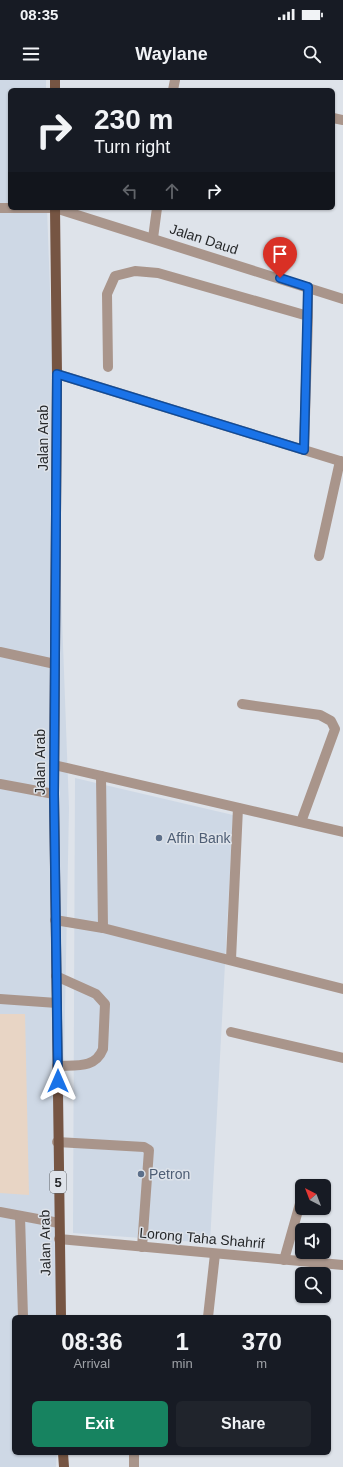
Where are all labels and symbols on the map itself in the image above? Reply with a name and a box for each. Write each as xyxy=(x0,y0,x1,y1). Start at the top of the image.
street label: Jalan Daud xyxy=(168,220,240,258)
pin xyxy=(263,237,297,278)
street label: Jalan Arab xyxy=(35,405,51,471)
street label: Jalan Arab xyxy=(32,729,48,795)
place label: Affin Bank xyxy=(167,830,232,846)
marker: Affin Bank xyxy=(154,833,164,843)
position arrow xyxy=(37,1060,79,1102)
place label: Petron xyxy=(149,1166,190,1182)
marker: Petron xyxy=(136,1169,146,1179)
road number: 5 xyxy=(50,1171,66,1193)
north arrow xyxy=(295,1179,331,1215)
street label: Jalan Arab xyxy=(36,1210,54,1276)
street label: Lorong Taha Shahrif xyxy=(139,1225,265,1251)

